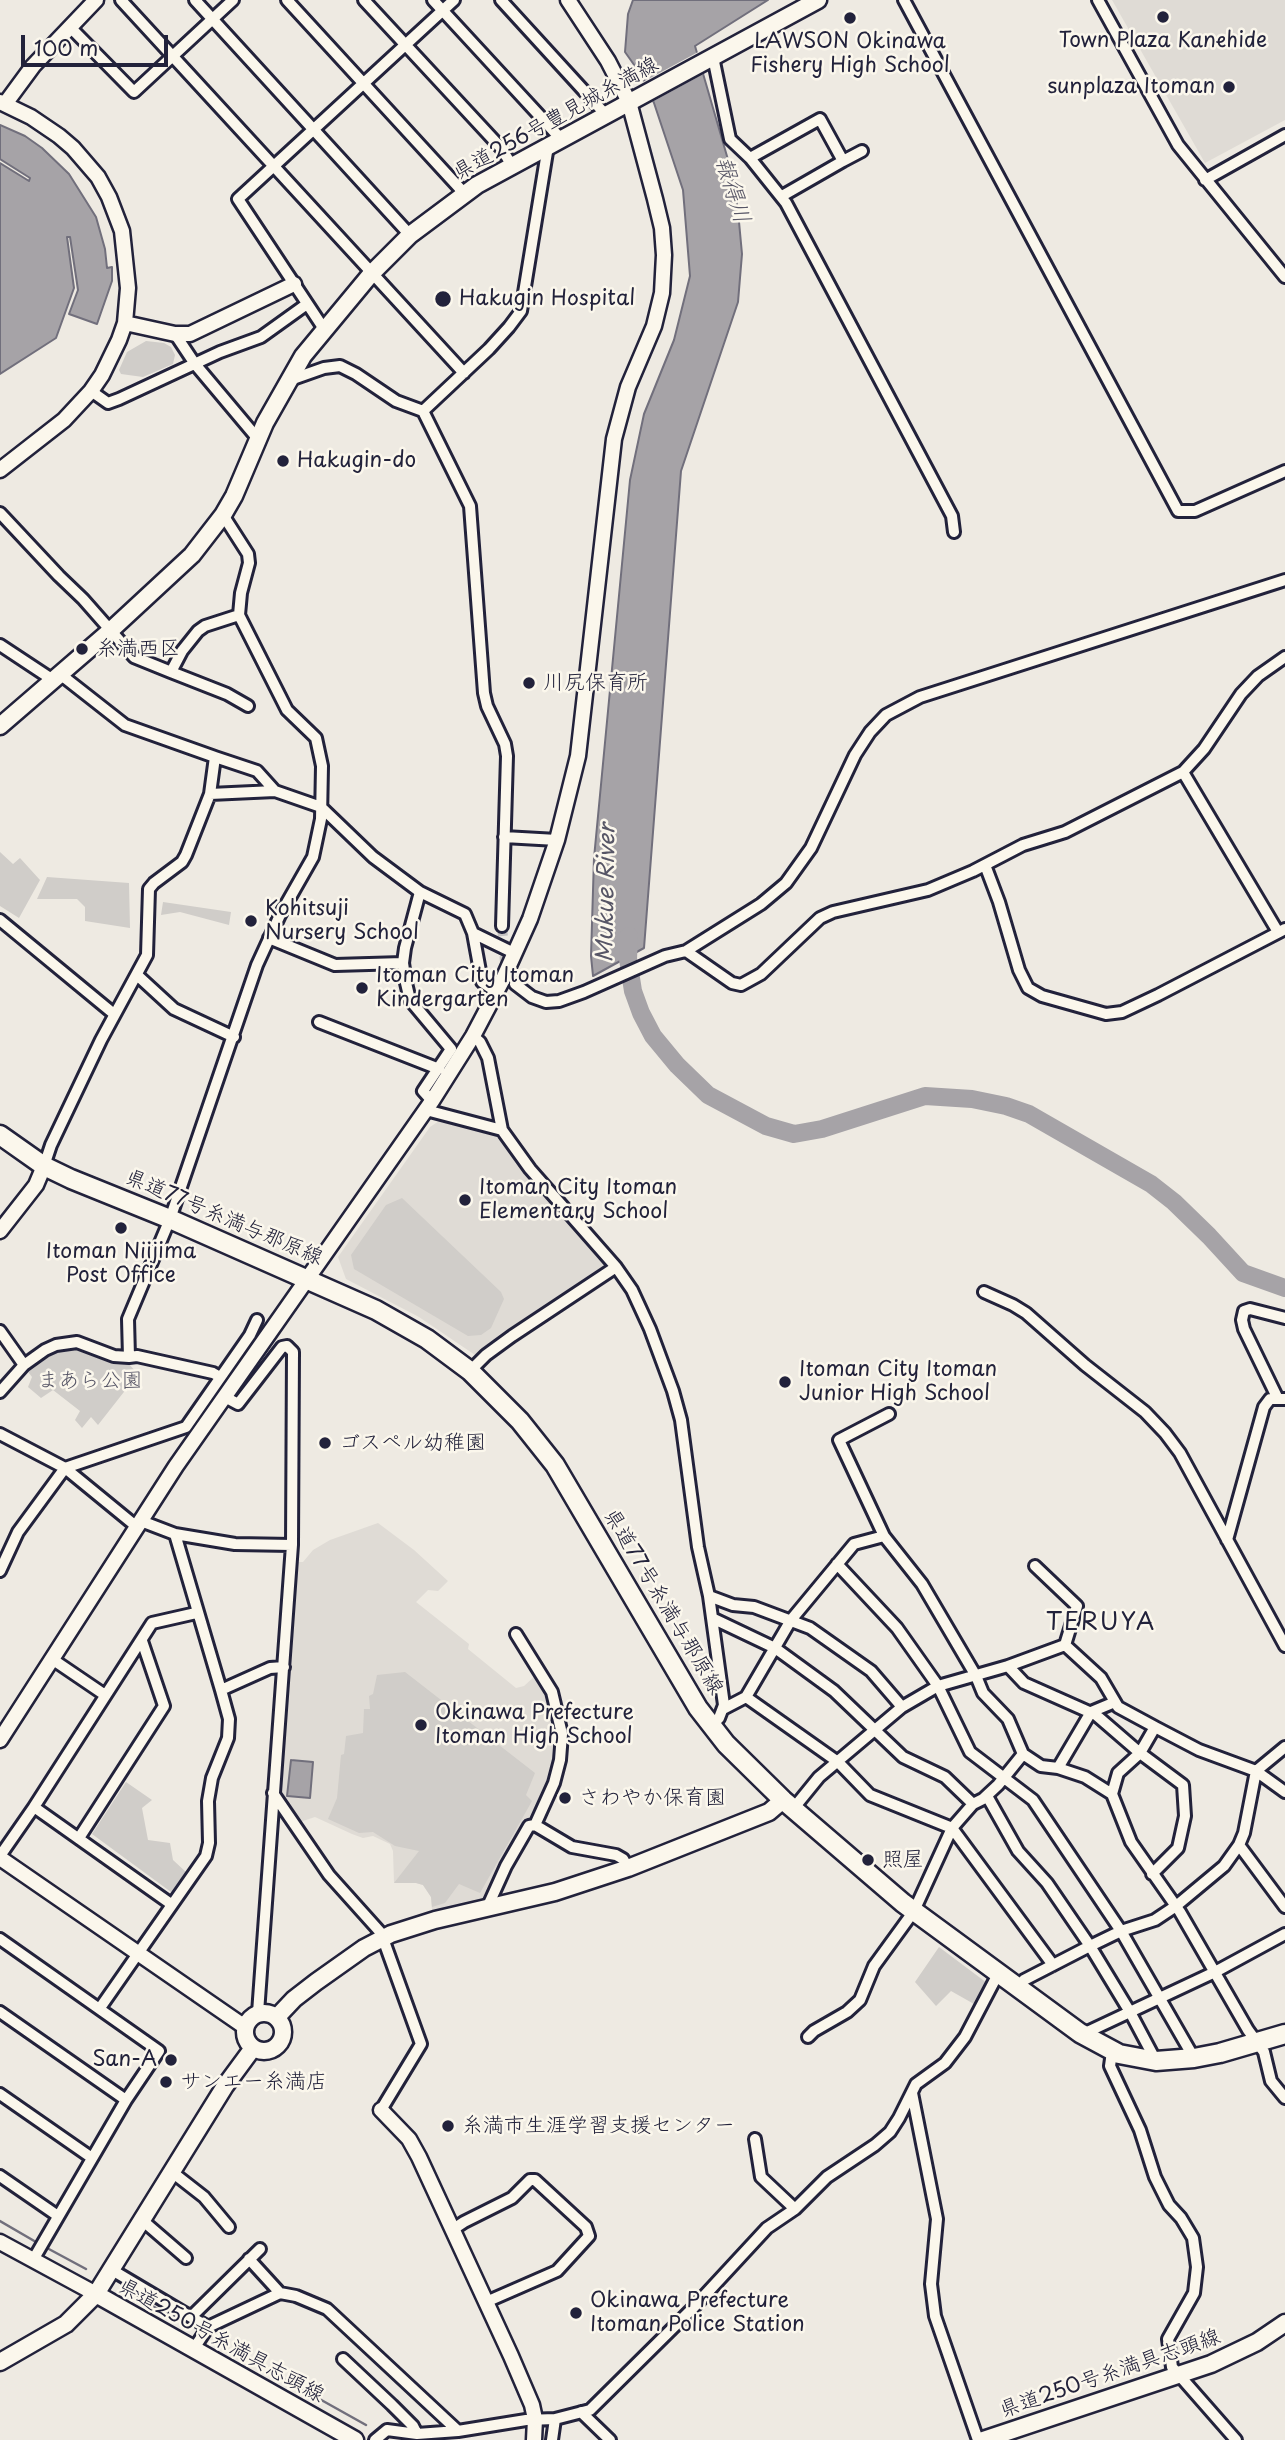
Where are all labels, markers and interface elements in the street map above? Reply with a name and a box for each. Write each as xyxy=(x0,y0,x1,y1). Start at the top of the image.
marker: Town Plaza Kanehide xyxy=(1155,9,1171,25)
marker: LAWSON Okinawa Fishery High School xyxy=(842,10,858,26)
scale bar xyxy=(24,21,172,65)
place label: Town Plaza Kanehide xyxy=(1059,28,1267,54)
place label: LAWSON Okinawa Fishery High School xyxy=(750,29,950,79)
text: 100 m xyxy=(34,31,98,63)
street label: 県道256号豊見城糸満線 xyxy=(449,52,663,186)
place label: sunplaza Itoman xyxy=(1047,74,1215,100)
marker: sunplaza Itoman xyxy=(1221,79,1237,95)
water label: 報得川 xyxy=(709,153,755,227)
place label: Hakugin Hospital xyxy=(459,286,635,312)
marker: Hakugin Hospital xyxy=(433,289,453,309)
place label: Hakugin-do xyxy=(297,448,416,474)
marker: Hakugin-do xyxy=(275,453,291,469)
place label: 糸満西区 xyxy=(96,636,180,662)
marker: 糸満西区 xyxy=(74,641,90,657)
place label: 川尻保育所 xyxy=(543,670,648,696)
marker: 川尻保育所 xyxy=(521,675,537,691)
water label: Mukue River xyxy=(592,823,622,963)
place label: Kohitsuji Nursery School xyxy=(265,896,419,946)
marker: Kohitsuji Nursery School xyxy=(243,913,259,929)
place label: Itoman City Itoman Kindergarten xyxy=(376,963,574,1013)
marker: Itoman City Itoman Kindergarten xyxy=(354,980,370,996)
street label: 県道77号糸満与那原線 xyxy=(121,1165,327,1271)
place label: Itoman City Itoman Elementary School xyxy=(479,1175,677,1225)
marker: Itoman City Itoman Elementary School xyxy=(457,1192,473,1208)
marker: Itoman Niijima Post Office xyxy=(113,1220,129,1236)
place label: Itoman Niijima Post Office xyxy=(46,1239,196,1289)
place label: Itoman City Itoman Junior High School xyxy=(799,1357,997,1407)
park label: まあら公園 xyxy=(38,1368,142,1394)
marker: Itoman City Itoman Junior High School xyxy=(777,1374,793,1390)
place label: ゴスペル幼稚園 xyxy=(339,1430,486,1456)
marker: ゴスペル幼稚園 xyxy=(317,1435,333,1451)
street label: 県道77号糸満与那原線 xyxy=(598,1505,728,1699)
district label: TERUYA xyxy=(1048,1609,1154,1637)
place label: Okinawa Prefecture Itoman High School xyxy=(435,1700,634,1750)
marker: Okinawa Prefecture Itoman High School xyxy=(413,1717,429,1733)
place label: さわやか保育園 xyxy=(579,1785,726,1811)
marker: さわやか保育園 xyxy=(557,1790,573,1806)
place label: 照屋 xyxy=(882,1847,924,1873)
marker: 照屋 xyxy=(860,1852,876,1868)
place label: San-A xyxy=(93,2047,157,2073)
marker: San-A xyxy=(163,2052,179,2068)
place label: サンエー糸満店 xyxy=(180,2069,327,2095)
marker: サンエー糸満店 xyxy=(158,2074,174,2090)
place label: 糸満市生涯学習支援センター xyxy=(462,2113,735,2139)
marker: 糸満市生涯学習支援センター xyxy=(440,2118,456,2134)
street label: 県道250号糸満具志頭線 xyxy=(113,2274,329,2408)
place label: Okinawa Prefecture Itoman Police Station xyxy=(590,2288,805,2338)
marker: Okinawa Prefecture Itoman Police Station xyxy=(568,2305,584,2321)
street label: 県道250号糸満具志頭線 xyxy=(996,2324,1224,2424)

